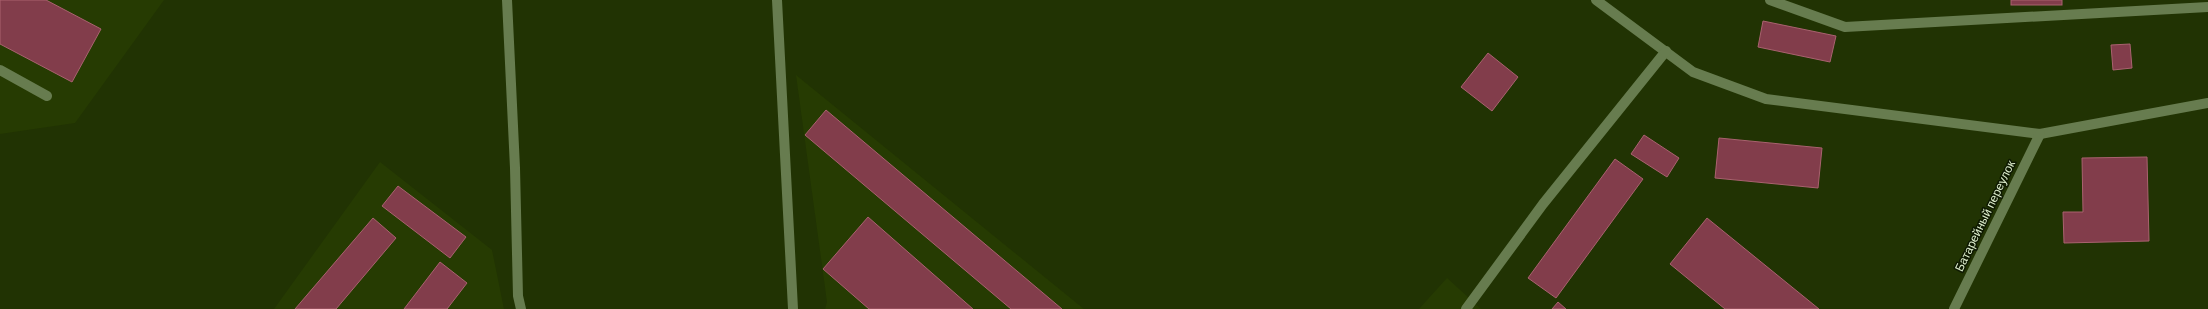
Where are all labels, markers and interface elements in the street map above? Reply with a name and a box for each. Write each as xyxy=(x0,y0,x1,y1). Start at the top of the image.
street label: Батарейный переулок xyxy=(1951,157,2018,274)

